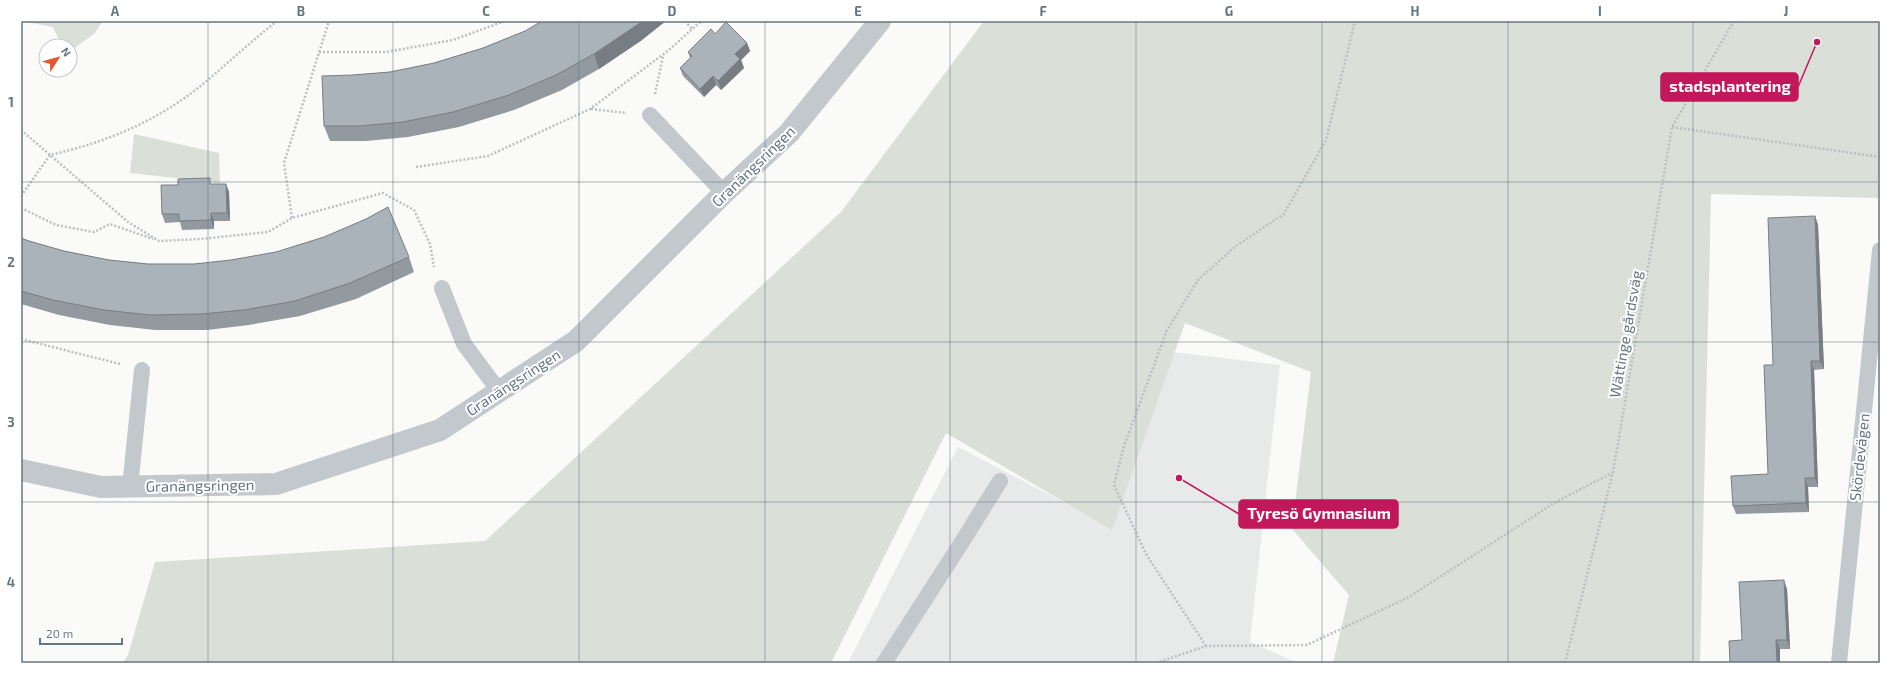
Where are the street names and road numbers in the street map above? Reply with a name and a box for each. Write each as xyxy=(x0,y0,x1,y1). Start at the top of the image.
street label: Granängsringen xyxy=(708,122,798,210)
street label: Wättinge gårdsväg xyxy=(1605,268,1645,399)
street label: Granängsringen xyxy=(462,345,564,419)
street label: Skördevägen xyxy=(1845,412,1873,502)
street label: Granängsringen xyxy=(145,475,255,495)

